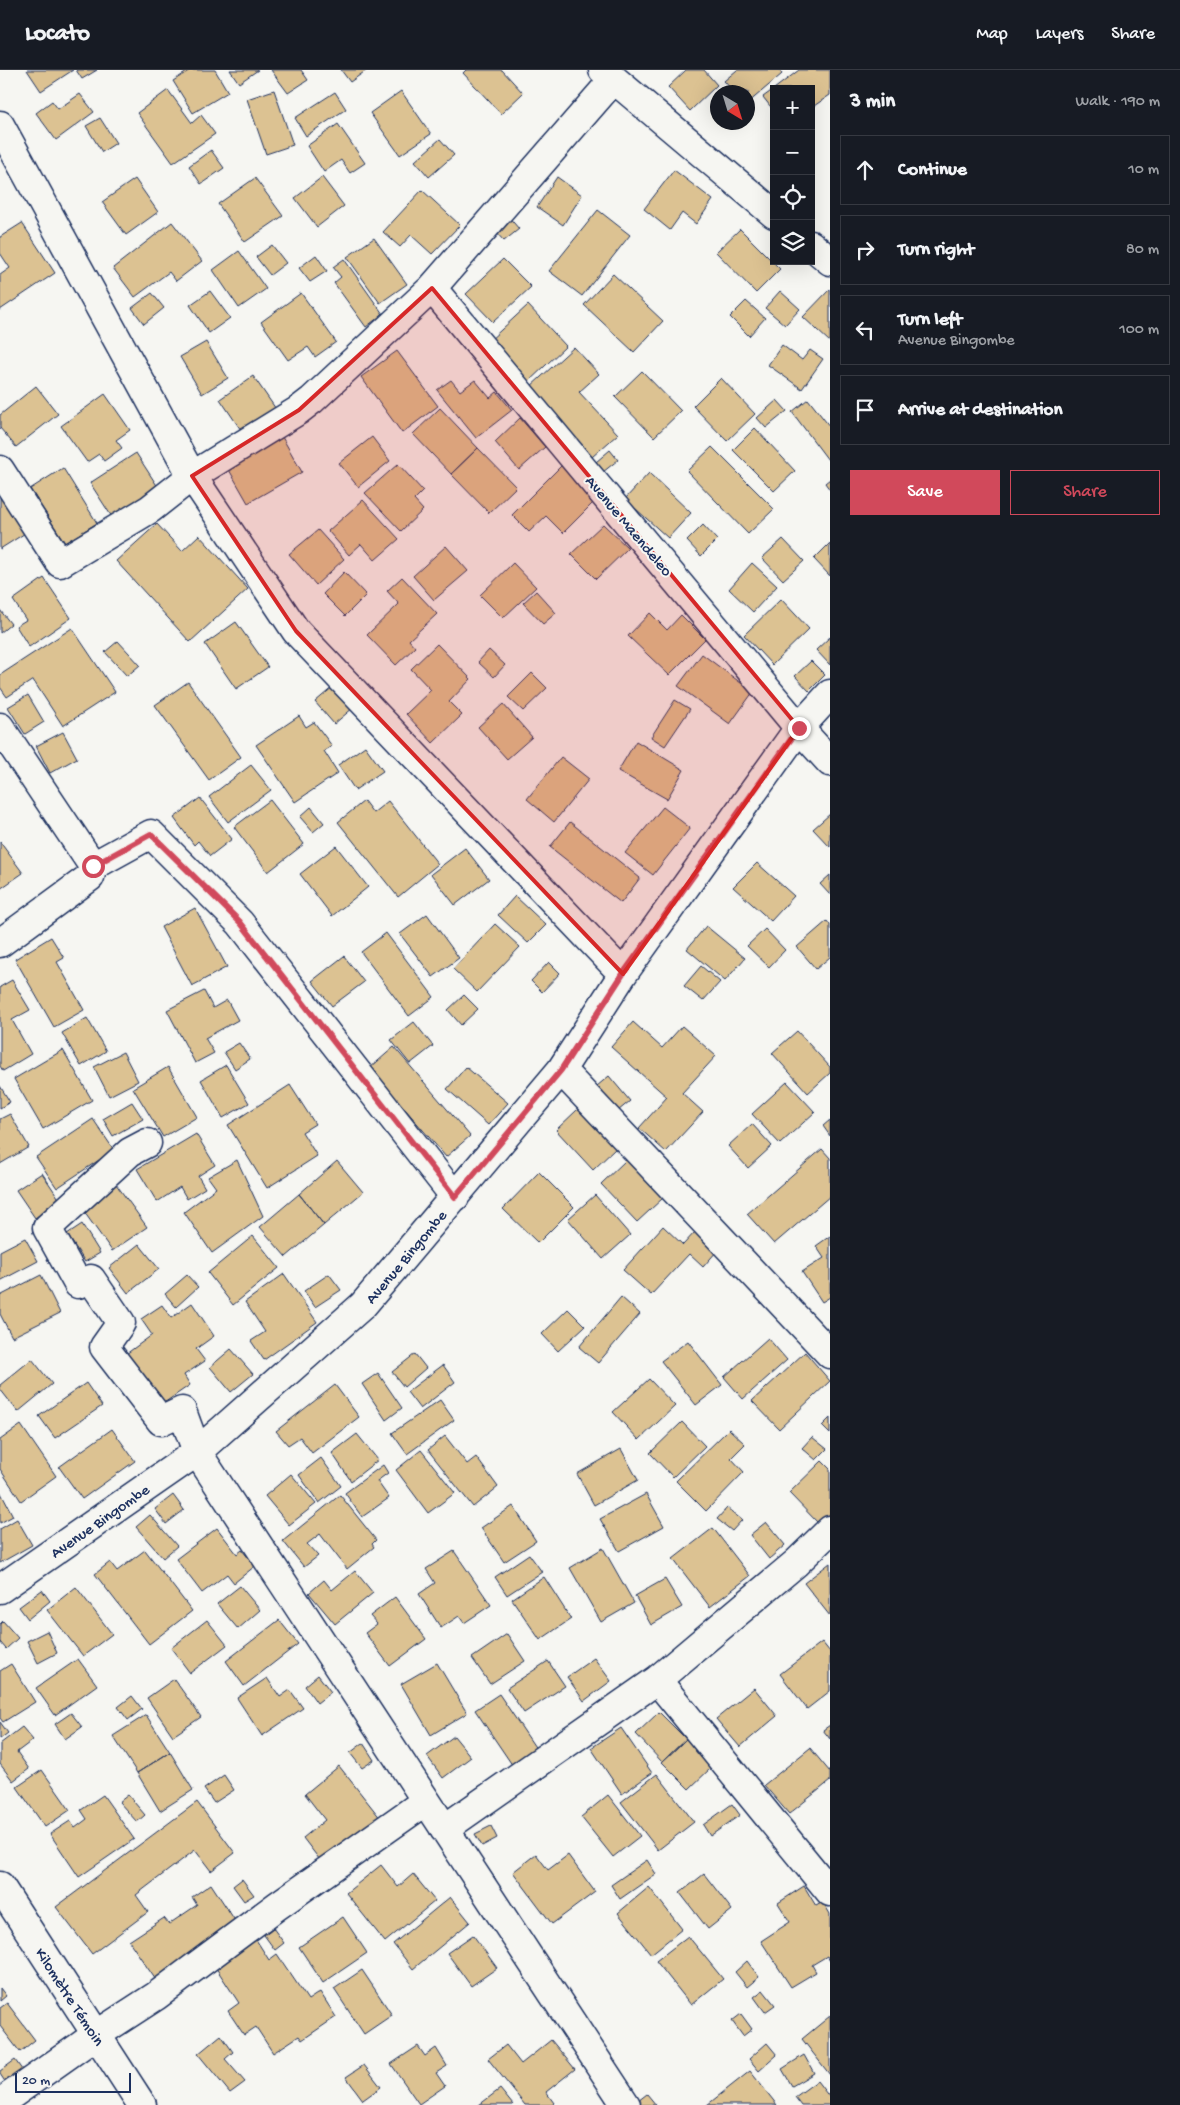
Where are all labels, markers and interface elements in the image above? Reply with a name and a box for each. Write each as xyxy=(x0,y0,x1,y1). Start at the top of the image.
text: Locato xyxy=(25,20,90,49)
text: Map xyxy=(976,24,1008,45)
text: Layers xyxy=(1036,24,1083,45)
text: Share xyxy=(1111,24,1155,45)
north arrow xyxy=(710,85,755,130)
map controls xyxy=(770,85,815,265)
button: + xyxy=(770,85,815,130)
text: 3 min xyxy=(850,90,895,115)
text: Walk · 190 m xyxy=(1076,93,1160,112)
button: − xyxy=(770,130,815,175)
icon: ahead xyxy=(851,156,879,184)
text: Continue xyxy=(898,159,967,182)
text: 10 m xyxy=(1128,161,1159,180)
button: locate xyxy=(770,175,815,220)
button: layers xyxy=(770,220,815,265)
icon: right xyxy=(851,236,879,264)
text: Turn right xyxy=(898,239,974,262)
text: 80 m xyxy=(1126,241,1159,260)
text: Turn left xyxy=(898,309,962,332)
icon: left xyxy=(851,316,879,344)
text: 100 m xyxy=(1119,321,1159,340)
text: Avenue Bingombe xyxy=(898,332,1015,351)
icon: arrive xyxy=(851,396,879,424)
text: Arrive at destination xyxy=(898,399,1062,422)
button: Save xyxy=(850,470,1000,515)
button: Share xyxy=(1010,470,1160,515)
street label: Avenue Maendeleo xyxy=(580,473,675,581)
route end xyxy=(788,717,811,740)
route start xyxy=(82,855,105,878)
street label: Avenue Bingombe xyxy=(363,1207,453,1309)
street label: Avenue Bingombe xyxy=(48,1481,155,1564)
street label: Kilomètre Témoin xyxy=(29,1945,107,2051)
scale bar xyxy=(15,2070,131,2093)
text: 20 m xyxy=(22,2073,50,2090)

